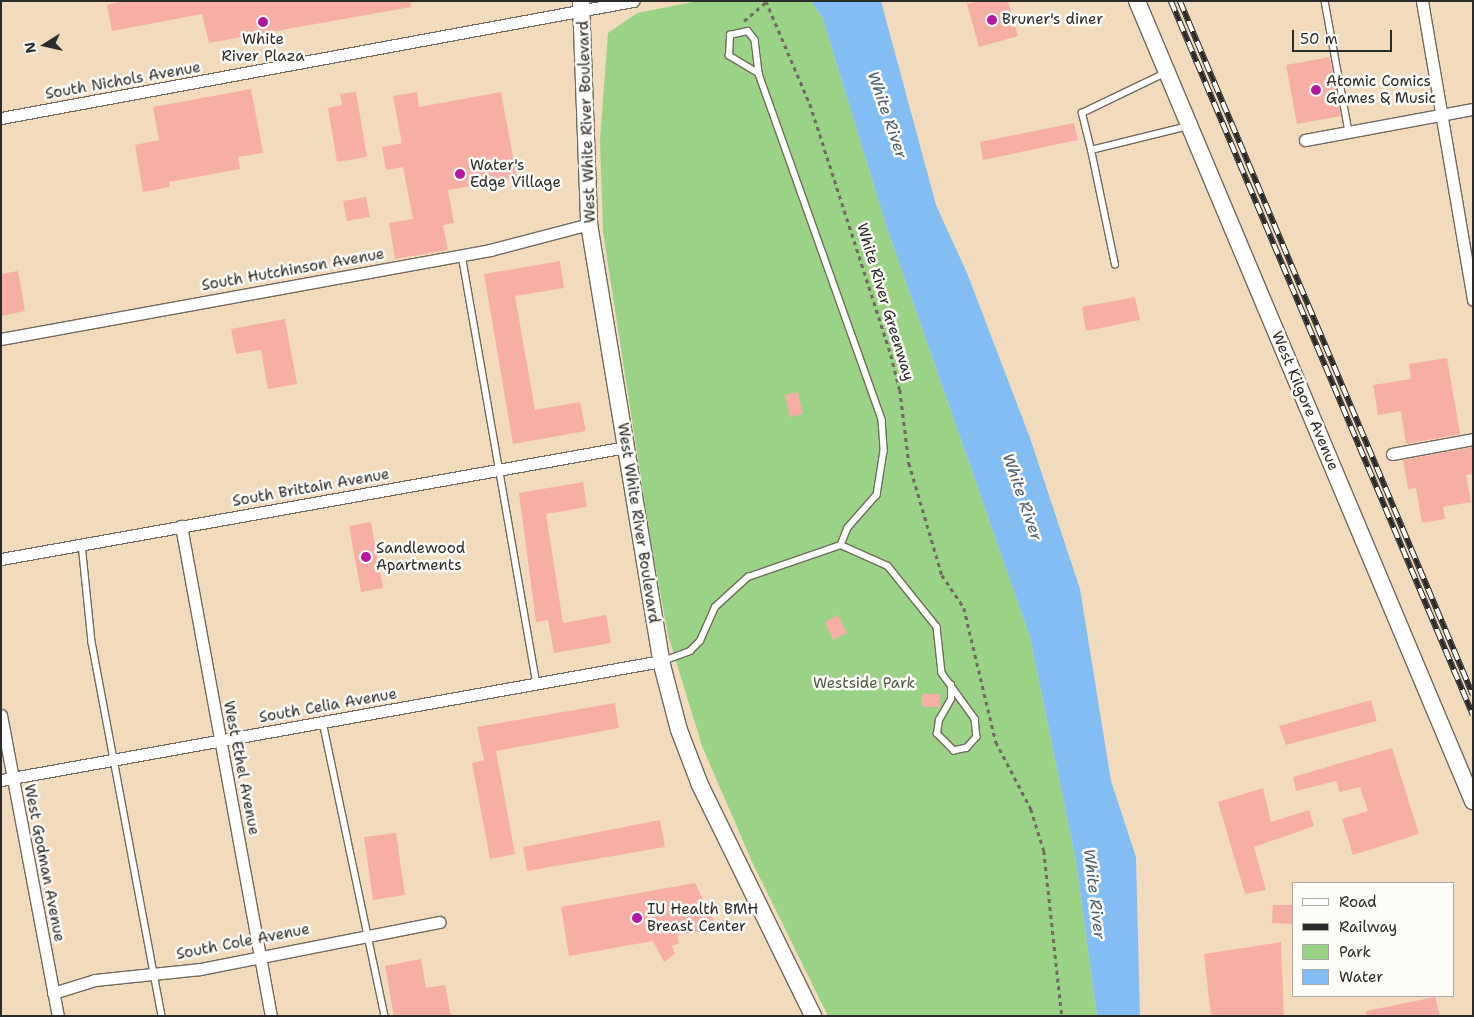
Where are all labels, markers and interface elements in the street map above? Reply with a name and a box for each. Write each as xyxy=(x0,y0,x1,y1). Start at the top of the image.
place label: Bruner's diner xyxy=(1002,11,1103,29)
marker: Bruner's diner xyxy=(986,14,998,26)
marker: White River Plaza xyxy=(257,16,269,28)
north arrow xyxy=(20,20,70,70)
street label: West White River Boulevard xyxy=(574,20,600,224)
scale bar xyxy=(1294,20,1394,52)
text: 50 m xyxy=(1300,29,1338,49)
place label: White River Plaza xyxy=(221,30,305,65)
text: N xyxy=(20,41,40,55)
street label: South Nichols Avenue xyxy=(44,58,202,104)
water label: White River xyxy=(863,69,911,161)
place label: Atomic Comics Games & Music xyxy=(1326,72,1436,107)
marker: Atomic Comics Games & Music xyxy=(1310,84,1322,96)
place label: Water's Edge Village xyxy=(470,156,561,191)
marker: Water's Edge Village xyxy=(454,168,466,180)
street label: White River Greenway xyxy=(852,221,918,383)
street label: South Hutchinson Avenue xyxy=(200,245,386,295)
street label: West Kilgore Avenue xyxy=(1267,329,1343,473)
street label: West White River Boulevard xyxy=(613,421,663,625)
water label: White River xyxy=(998,451,1046,543)
street label: South Brittain Avenue xyxy=(231,465,391,511)
place label: Sandlewood Apartments xyxy=(376,539,465,574)
marker: Sandlewood Apartments xyxy=(360,551,372,563)
park label: Westside Park xyxy=(813,675,915,693)
street label: South Celia Avenue xyxy=(258,685,398,727)
street label: West Ethel Avenue xyxy=(219,699,263,837)
street label: West Godman Avenue xyxy=(20,783,68,943)
water label: White River xyxy=(1079,848,1109,940)
legend xyxy=(1292,882,1454,997)
text: Road xyxy=(1339,892,1377,912)
place label: IU Health BMH Breast Center xyxy=(647,900,758,935)
marker: IU Health BMH Breast Center xyxy=(631,912,643,924)
text: Railway xyxy=(1339,917,1397,937)
street label: South Cole Avenue xyxy=(175,920,311,964)
text: Park xyxy=(1339,942,1371,962)
text: Water xyxy=(1339,967,1383,987)

